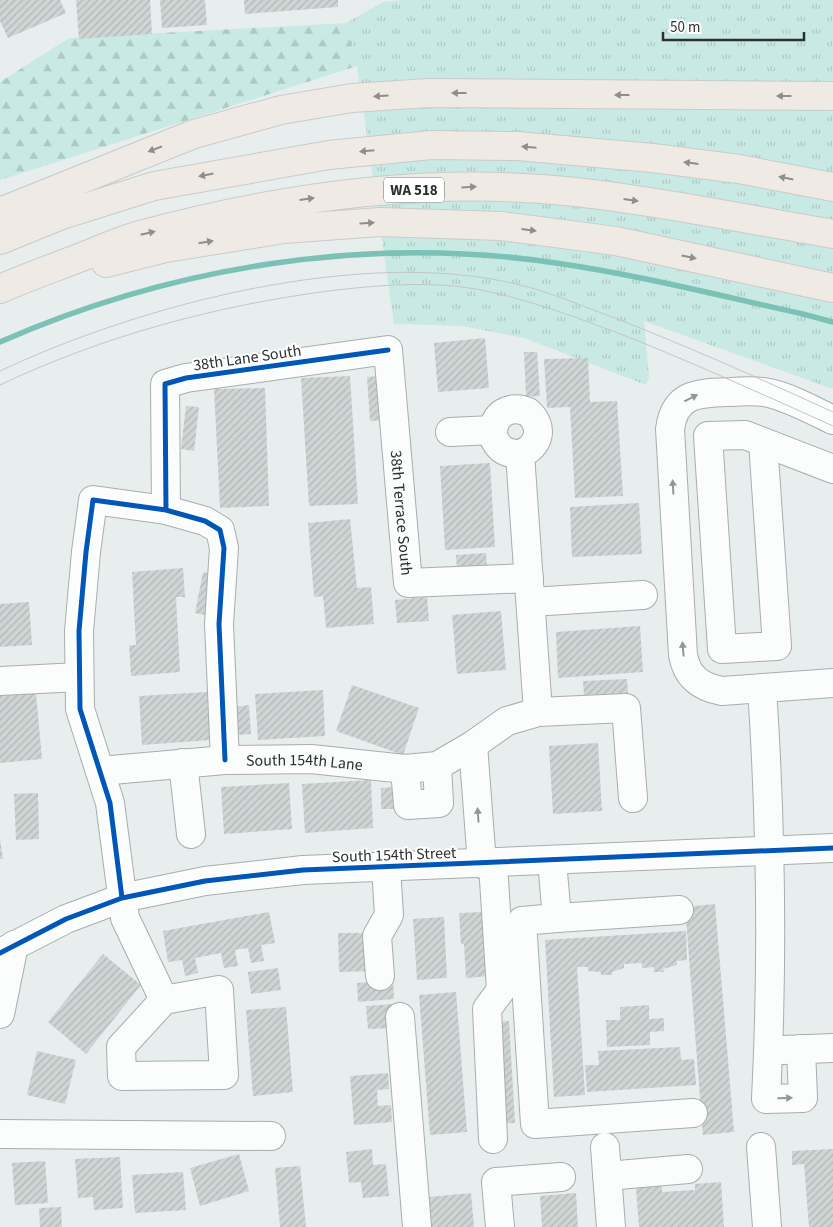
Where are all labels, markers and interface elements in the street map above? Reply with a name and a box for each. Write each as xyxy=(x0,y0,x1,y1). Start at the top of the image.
scale bar xyxy=(663,10,804,42)
text: 50 m xyxy=(670,17,700,38)
one-way arrow xyxy=(451,89,467,97)
one-way arrow xyxy=(614,91,630,99)
one-way arrow xyxy=(372,92,388,100)
one-way arrow xyxy=(776,92,792,100)
one-way arrow xyxy=(521,143,537,151)
one-way arrow xyxy=(148,146,163,153)
one-way arrow xyxy=(359,147,375,155)
one-way arrow xyxy=(683,158,699,166)
one-way arrow xyxy=(198,172,214,180)
one-way arrow xyxy=(778,174,794,182)
road number: WA 518 xyxy=(384,178,444,202)
one-way arrow xyxy=(462,183,478,191)
one-way arrow xyxy=(300,195,316,203)
one-way arrow xyxy=(624,196,640,204)
one-way arrow xyxy=(359,219,375,227)
one-way arrow xyxy=(522,226,538,234)
one-way arrow xyxy=(141,229,156,237)
one-way arrow xyxy=(198,237,214,245)
one-way arrow xyxy=(682,254,698,262)
street label: 38th Lane South xyxy=(192,340,303,376)
one-way arrow xyxy=(683,394,698,402)
street label: 38th Terrace South xyxy=(385,449,417,577)
one-way arrow xyxy=(669,479,677,495)
one-way arrow xyxy=(679,641,687,657)
street label: South 154th Lane xyxy=(246,749,364,776)
one-way arrow xyxy=(474,807,482,823)
street label: South 154th Street xyxy=(331,842,457,868)
one-way arrow xyxy=(777,1094,793,1102)

